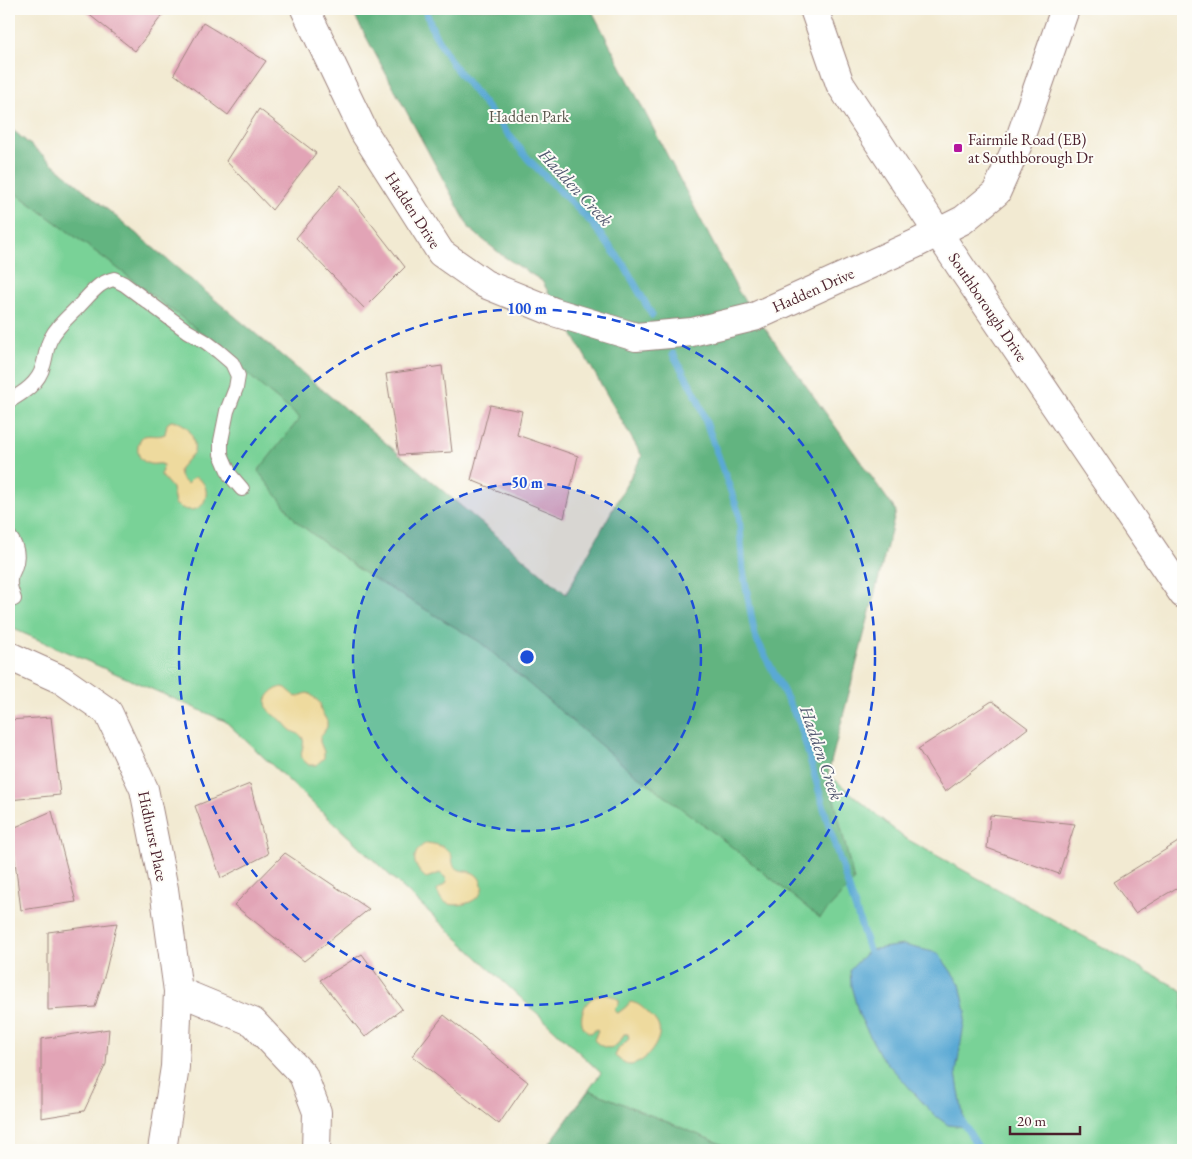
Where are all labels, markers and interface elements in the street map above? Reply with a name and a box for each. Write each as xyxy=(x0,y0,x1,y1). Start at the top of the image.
park label: Hadden Park xyxy=(489,106,570,127)
place label: Fairmile Road (EB) at Southborough Dr xyxy=(968,129,1094,168)
water label: Hadden Creek xyxy=(533,142,618,231)
marker: Fairmile Road (EB) at Southborough Dr xyxy=(952,142,964,154)
street label: Hadden Drive xyxy=(380,168,446,252)
street label: Southborough Drive xyxy=(944,248,1032,366)
street label: Hadden Drive xyxy=(769,263,857,317)
text: 100 m xyxy=(507,299,547,318)
text: 50 m xyxy=(511,473,543,492)
centre of rings xyxy=(518,648,536,666)
water label: Hadden Creek xyxy=(795,702,849,803)
street label: Hidhurst Place xyxy=(133,789,173,883)
scale bar xyxy=(1010,1104,1080,1136)
text: 20 m xyxy=(1017,1111,1046,1130)

